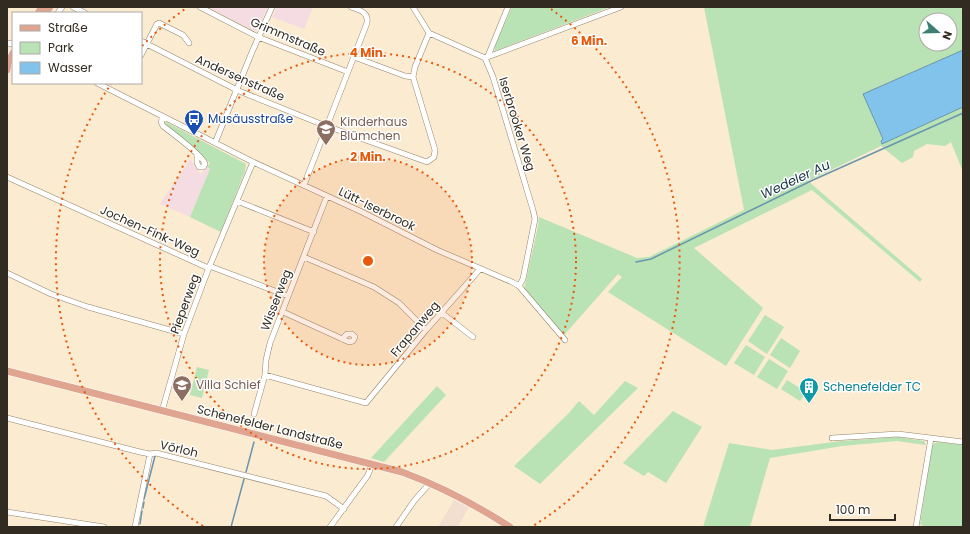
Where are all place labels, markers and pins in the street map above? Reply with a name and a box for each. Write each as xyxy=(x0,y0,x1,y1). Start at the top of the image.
bus stop icon: Musäusstraße xyxy=(183,108,205,136)
place label: Musäusstraße xyxy=(208,110,293,127)
place label: Kinderhaus Blümchen xyxy=(340,113,408,144)
school or university icon: Kinderhaus Blümchen xyxy=(315,118,337,146)
centre of rings xyxy=(361,254,375,268)
school or university icon: Villa Schief xyxy=(171,374,193,402)
place label: Villa Schief xyxy=(196,376,261,393)
building icon: Schenefelder TC xyxy=(798,376,820,404)
place label: Schenefelder TC xyxy=(823,378,921,395)

